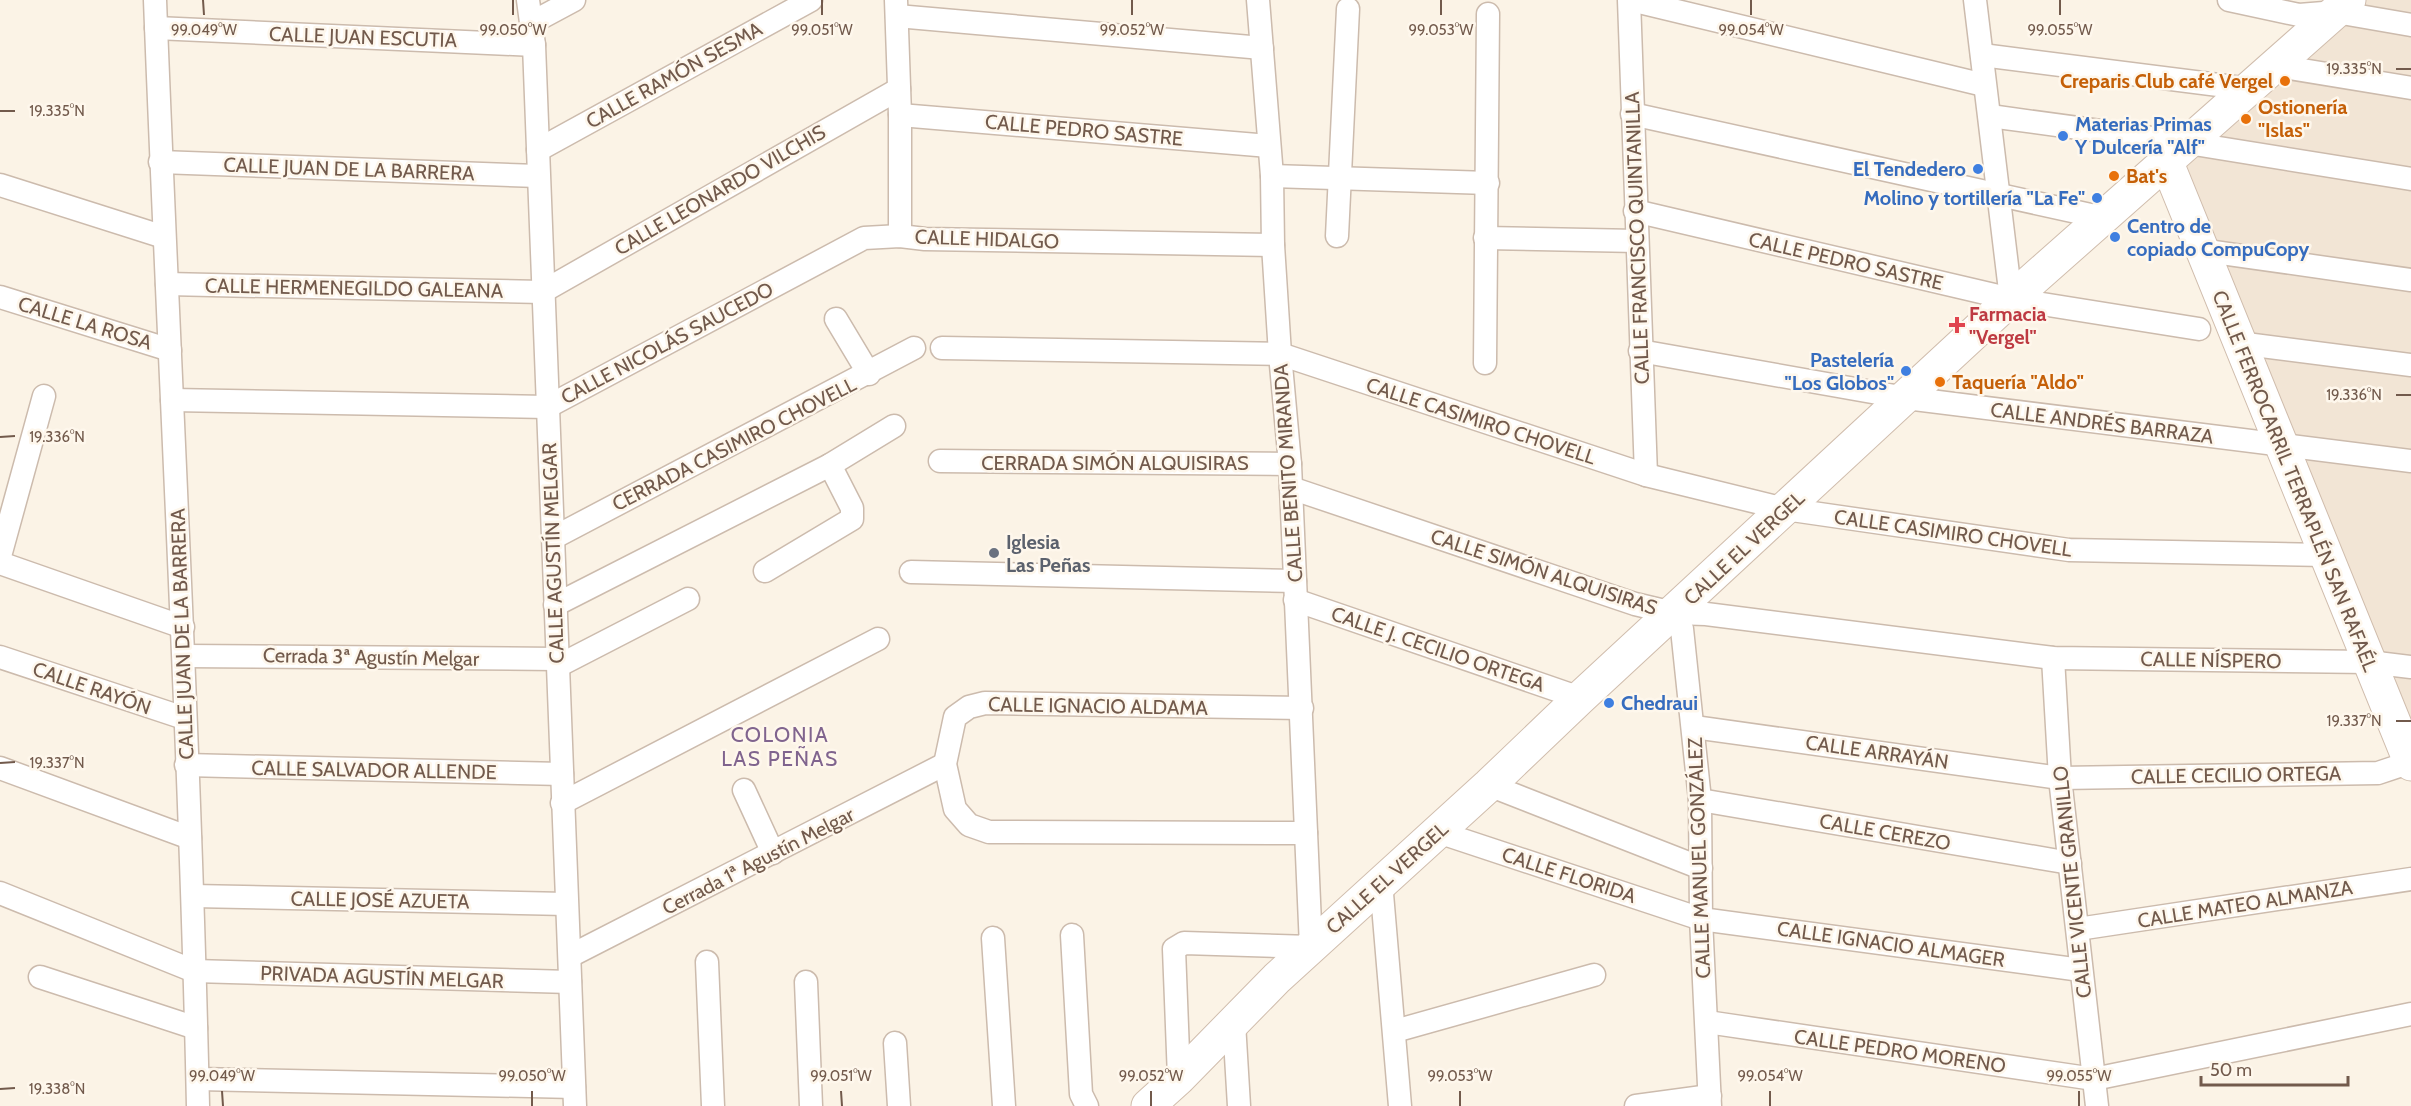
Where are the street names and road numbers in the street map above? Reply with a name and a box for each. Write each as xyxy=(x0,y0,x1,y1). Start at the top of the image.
street label: CALLE RAMÓN SESMA xyxy=(582,16,767,133)
street label: CALLE JUAN ESCUTIA xyxy=(269,22,458,52)
street label: CALLE FRANCISCO QUINTANILLA xyxy=(1620,91,1654,385)
street label: CALLE PEDRO SASTRE xyxy=(984,109,1184,151)
street label: CALLE LEONARDO VILCHIS xyxy=(610,120,830,260)
street label: CALLE JUAN DE LA BARRERA xyxy=(223,153,476,185)
street label: CALLE HIDALGO xyxy=(914,224,1060,254)
street label: CALLE PEDRO SASTRE xyxy=(1746,227,1946,295)
street label: CALLE HERMENEGILDO GALEANA xyxy=(205,273,504,303)
street label: CALLE NICOLÁS SAUCEDO xyxy=(557,277,777,409)
street label: CALLE FERROCARRIL TERRAPLÉN SAN RAFAÉL xyxy=(2207,287,2383,675)
street label: CALLE LA ROSA xyxy=(15,291,155,355)
street label: CALLE BENITO MIRANDA xyxy=(1268,362,1308,583)
street label: CERRADA CASIMIRO CHOVELL xyxy=(608,372,860,516)
street label: CALLE CASIMIRO CHOVELL xyxy=(1363,373,1599,469)
street label: CALLE ANDRÉS BARRAZA xyxy=(1989,397,2216,449)
street label: CALLE AGUSTÍN MELGAR xyxy=(537,442,569,664)
street label: CERRADA SIMÓN ALQUISIRAS xyxy=(981,451,1249,475)
street label: CALLE EL VERGEL xyxy=(1679,486,1809,610)
street label: CALLE CASIMIRO CHOVELL xyxy=(1833,504,2073,562)
street label: CALLE JUAN DE LA BARRERA xyxy=(166,507,198,760)
street label: CALLE SIMÓN ALQUISIRAS xyxy=(1428,524,1661,620)
street label: CALLE J. CECILIO ORTEGA xyxy=(1328,601,1549,697)
street label: Cerrada 3ª Agustín Melgar xyxy=(263,643,480,671)
street label: CALLE NÍSPERO xyxy=(2140,647,2282,673)
street label: CALLE RAYÓN xyxy=(30,657,154,719)
street label: CALLE IGNACIO ALDAMA xyxy=(988,692,1209,720)
street label: CALLE ARRAYÁN xyxy=(1804,730,1950,774)
street label: CALLE MANUEL GONZÁLEZ xyxy=(1683,737,1715,979)
street label: CALLE SALVADOR ALLENDE xyxy=(251,756,497,784)
street label: CALLE CECILIO ORTEGA xyxy=(2131,761,2342,789)
street label: CALLE VICENTE GRANILLO xyxy=(2048,765,2096,999)
street label: Cerrada 1ª Agustín Melgar xyxy=(658,802,858,920)
street label: CALLE CEREZO xyxy=(1818,809,1952,855)
street label: CALLE EL VERGEL xyxy=(1321,817,1453,939)
street label: CALLE FLORIDA xyxy=(1499,842,1640,908)
street label: CALLE MATEO ALMANZA xyxy=(2136,875,2355,933)
street label: CALLE JOSÉ AZUETA xyxy=(290,886,470,914)
street label: CALLE IGNACIO ALMAGER xyxy=(1776,916,2006,972)
street label: PRIVADA AGUSTÍN MELGAR xyxy=(260,961,504,993)
street label: CALLE PEDRO MORENO xyxy=(1793,1024,2007,1078)

